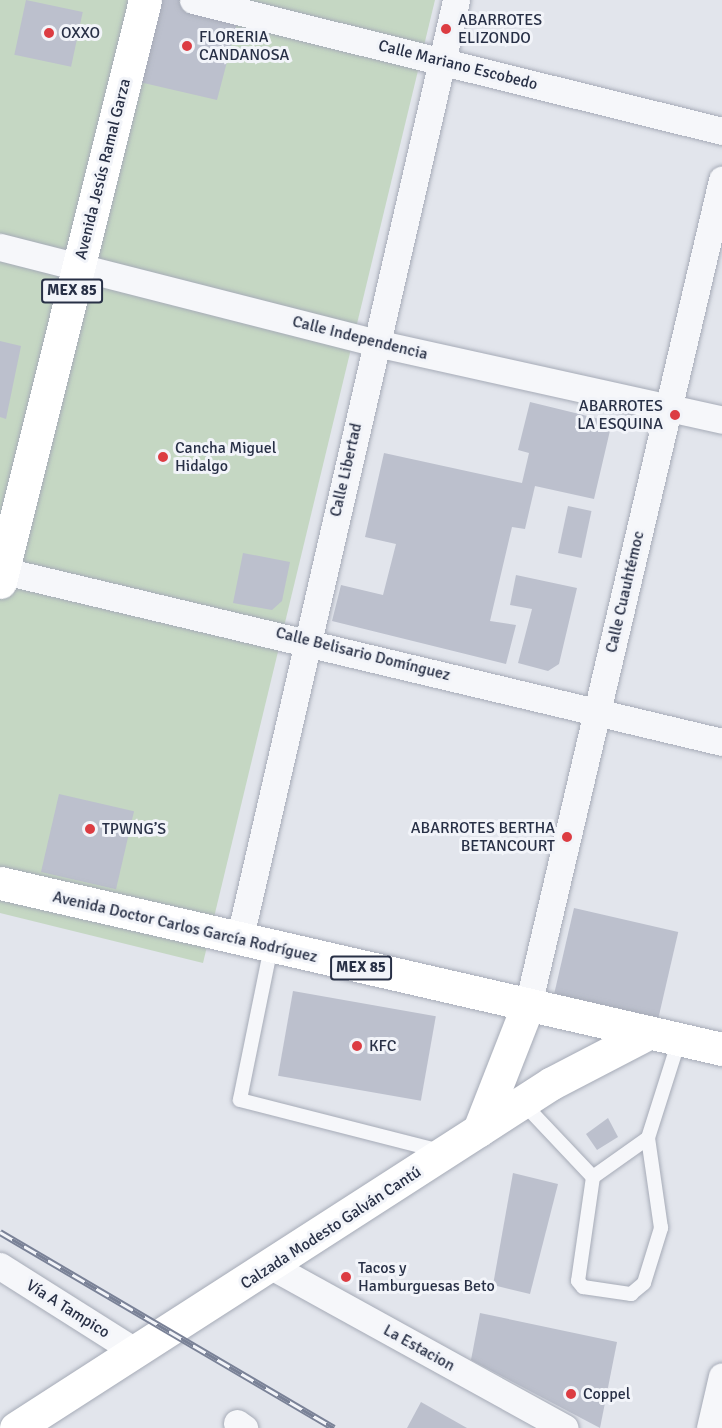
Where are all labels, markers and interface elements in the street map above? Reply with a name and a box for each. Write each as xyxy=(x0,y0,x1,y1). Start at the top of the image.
place label: ABARROTES ELIZONDO xyxy=(458,10,542,48)
marker: ABARROTES ELIZONDO xyxy=(439,22,453,36)
place label: OXXO xyxy=(61,23,100,43)
marker: OXXO xyxy=(42,26,56,40)
place label: FLORERIA CANDANOSA xyxy=(199,27,289,65)
street label: Calle Mariano Escobedo xyxy=(376,36,540,94)
marker: FLORERIA CANDANOSA xyxy=(180,39,194,53)
street label: Avenida Jesús Ramal Garza xyxy=(71,77,135,261)
road number: MEX 85 xyxy=(40,279,104,303)
street label: Calle Independencia xyxy=(290,312,430,364)
place label: ABARROTES LA ESQUINA xyxy=(577,396,663,434)
marker: ABARROTES LA ESQUINA xyxy=(668,408,682,422)
street label: Calle Libertad xyxy=(326,421,366,519)
place label: Cancha Miguel Hidalgo xyxy=(175,438,276,476)
marker: Cancha Miguel Hidalgo xyxy=(156,450,170,464)
street label: Calle Cuauhtémoc xyxy=(602,529,648,655)
street label: Calle Belisario Domínguez xyxy=(274,623,452,685)
place label: ABARROTES BERTHA BETANCOURT xyxy=(411,818,555,856)
place label: TPWNG’S xyxy=(102,819,166,839)
marker: TPWNG’S xyxy=(83,822,97,836)
marker: ABARROTES BERTHA BETANCOURT xyxy=(560,830,574,844)
street label: Avenida Doctor Carlos García Rodríguez xyxy=(51,887,319,967)
road number: MEX 85 xyxy=(330,956,392,980)
place label: KFC xyxy=(369,1036,396,1056)
marker: KFC xyxy=(350,1039,364,1053)
street label: Calzada Modesto Galván Cantú xyxy=(237,1162,425,1294)
place label: Tacos y Hamburguesas Beto xyxy=(358,1258,495,1296)
marker: Tacos y Hamburguesas Beto xyxy=(339,1270,353,1284)
street label: Vía A Tampico xyxy=(23,1276,113,1342)
street label: La Estacion xyxy=(380,1321,458,1375)
place label: Coppel xyxy=(583,1384,631,1404)
marker: Coppel xyxy=(564,1387,578,1401)

